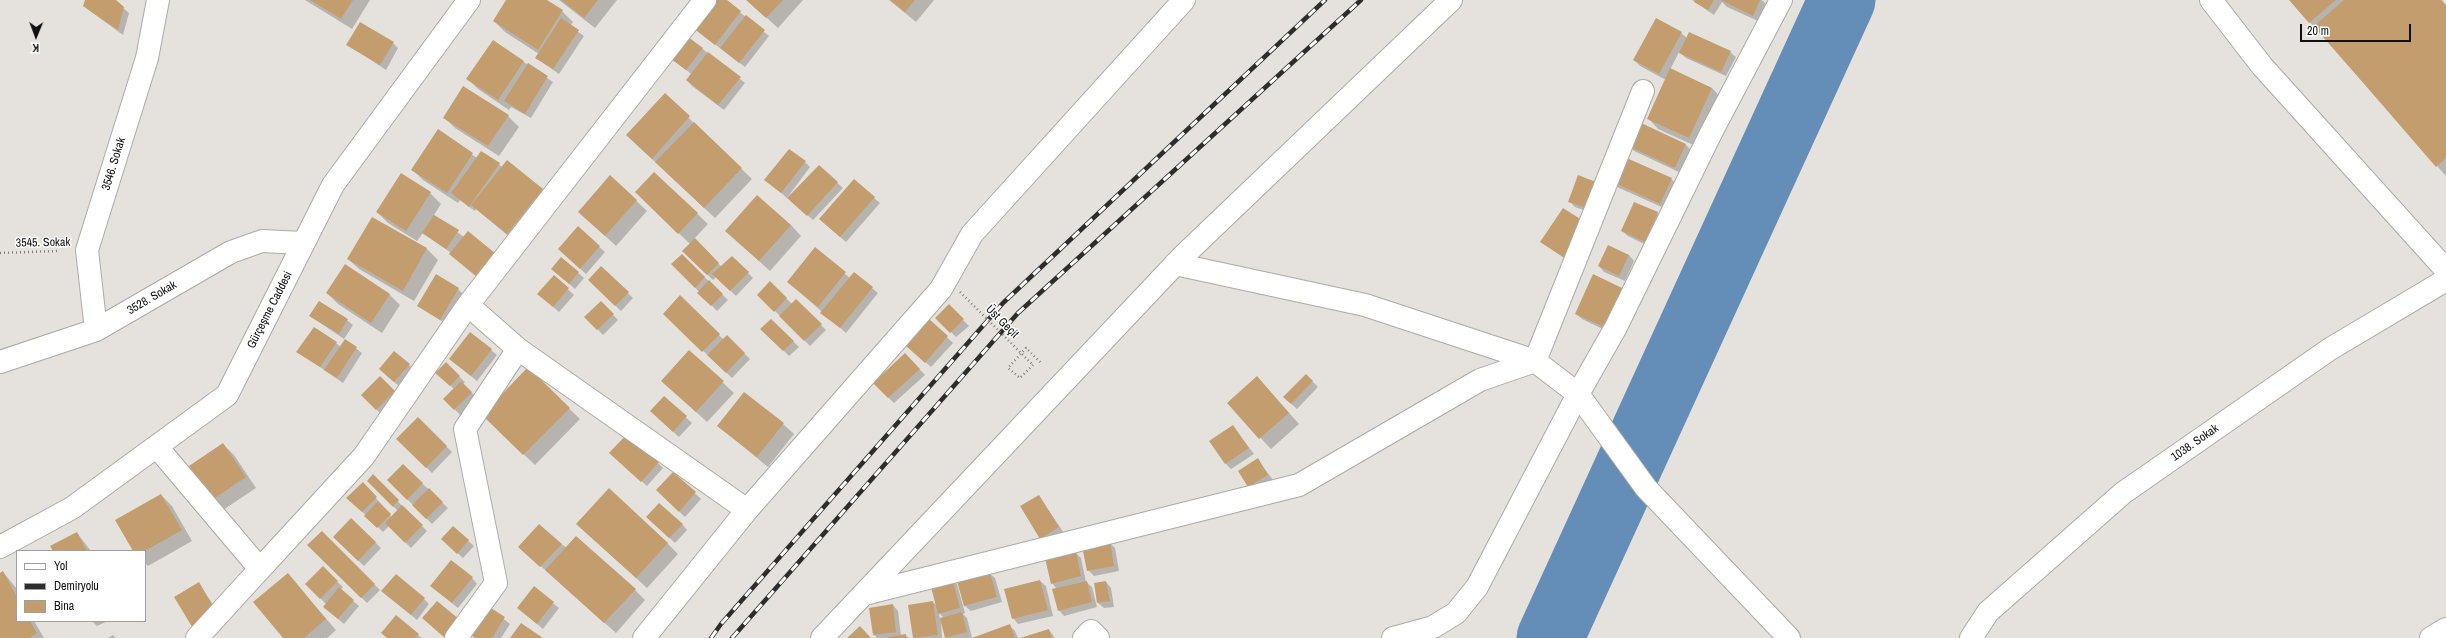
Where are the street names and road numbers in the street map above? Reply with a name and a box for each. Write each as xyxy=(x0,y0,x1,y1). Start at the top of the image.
street label: 3546. Sokak xyxy=(99,136,129,192)
street label: 3545. Sokak xyxy=(16,235,70,251)
street label: Gürçeşme Caddesi xyxy=(244,269,296,351)
street label: 3528. Sokak xyxy=(125,278,179,318)
street label: Üst Geçit xyxy=(982,302,1022,342)
street label: 1038. Sokak xyxy=(2168,421,2222,465)

